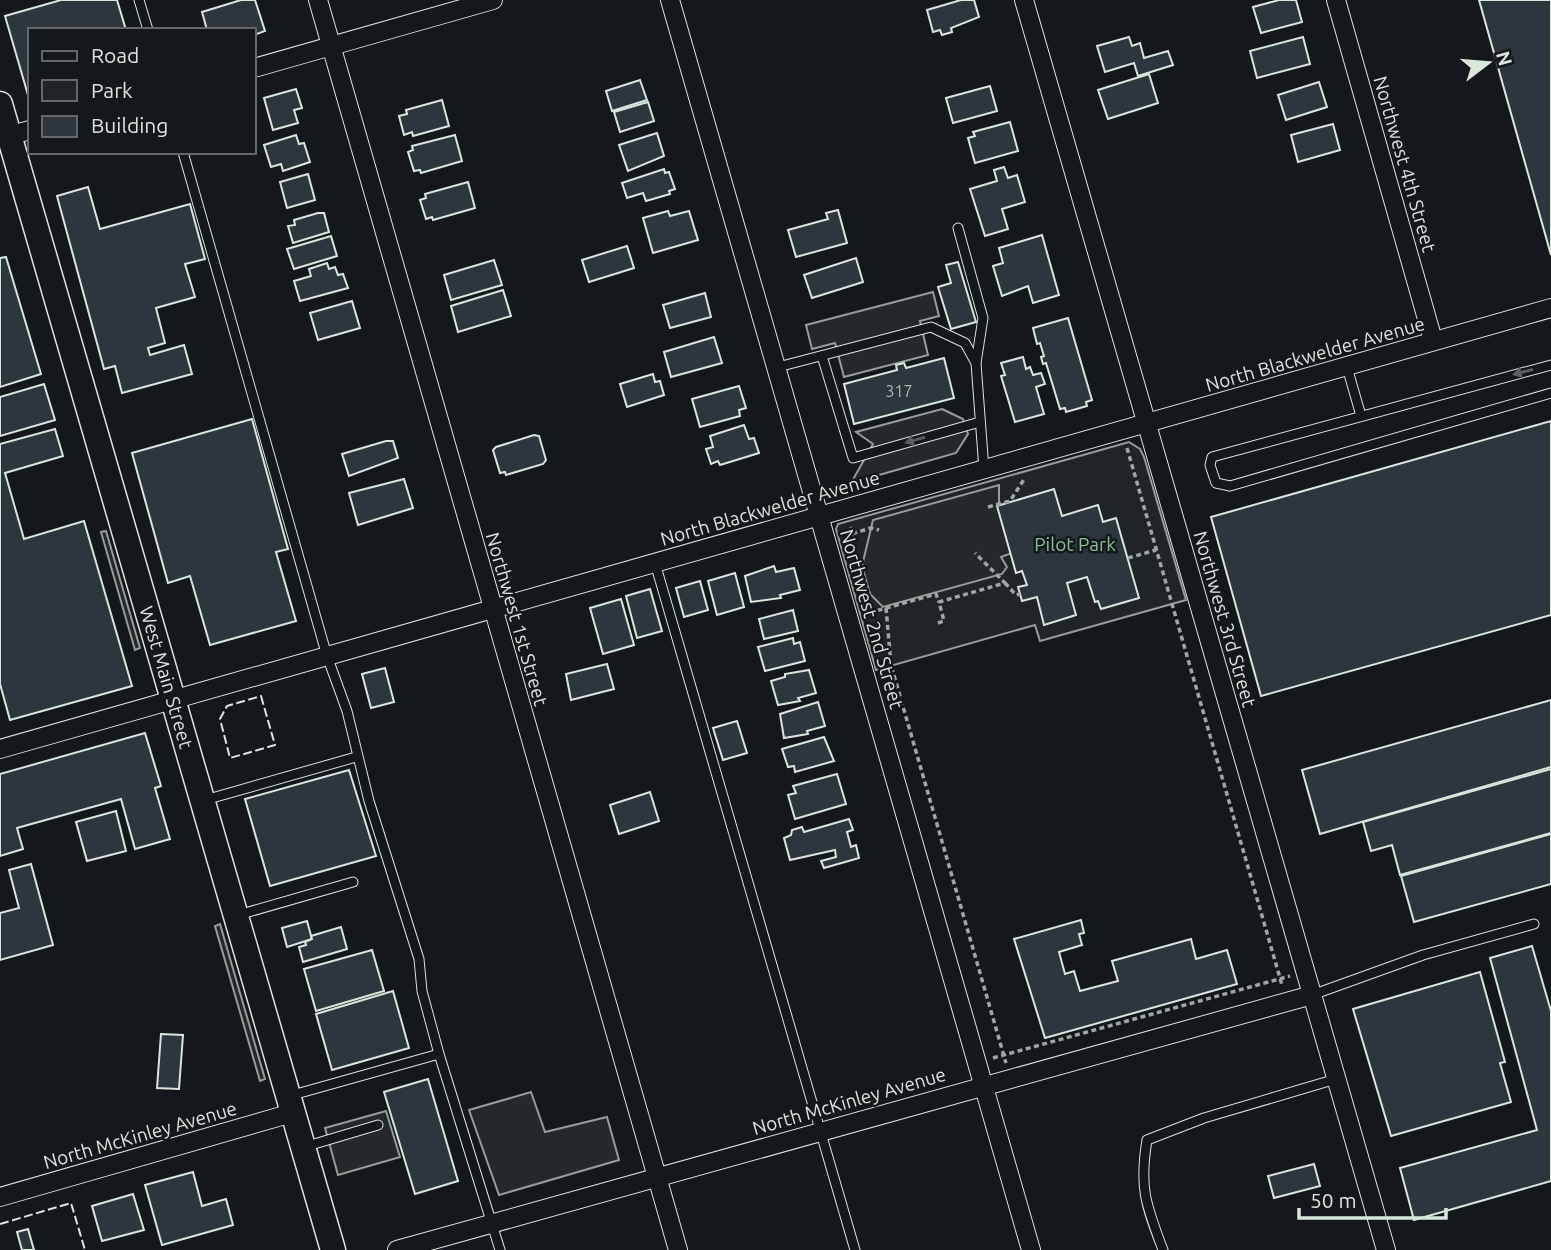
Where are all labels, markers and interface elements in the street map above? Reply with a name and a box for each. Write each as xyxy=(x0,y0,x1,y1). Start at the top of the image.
legend xyxy=(28,28,256,154)
north arrow xyxy=(1453,28,1523,98)
text: Road xyxy=(91,43,139,67)
text: N xyxy=(1492,48,1517,68)
street label: Northwest 4th Street xyxy=(1369,74,1441,255)
text: Park xyxy=(91,78,133,102)
text: Building xyxy=(91,113,168,137)
street label: North Blackwelder Avenue xyxy=(1203,312,1427,396)
one-way arrow xyxy=(1512,368,1533,378)
house number: 317 xyxy=(885,382,913,400)
one-way arrow xyxy=(904,436,925,446)
street label: North Blackwelder Avenue xyxy=(658,466,882,550)
street label: Northwest 2nd Street xyxy=(836,527,908,712)
street label: Northwest 3rd Street xyxy=(1189,529,1261,710)
street label: Northwest 1st Street xyxy=(482,530,552,709)
park label: Pilot Park xyxy=(1034,533,1116,555)
street label: West Main Street xyxy=(135,604,198,752)
street label: North McKinley Avenue xyxy=(750,1063,948,1139)
street label: North McKinley Avenue xyxy=(41,1097,239,1173)
scale bar xyxy=(1299,1176,1446,1220)
text: 50 m xyxy=(1310,1188,1357,1212)

